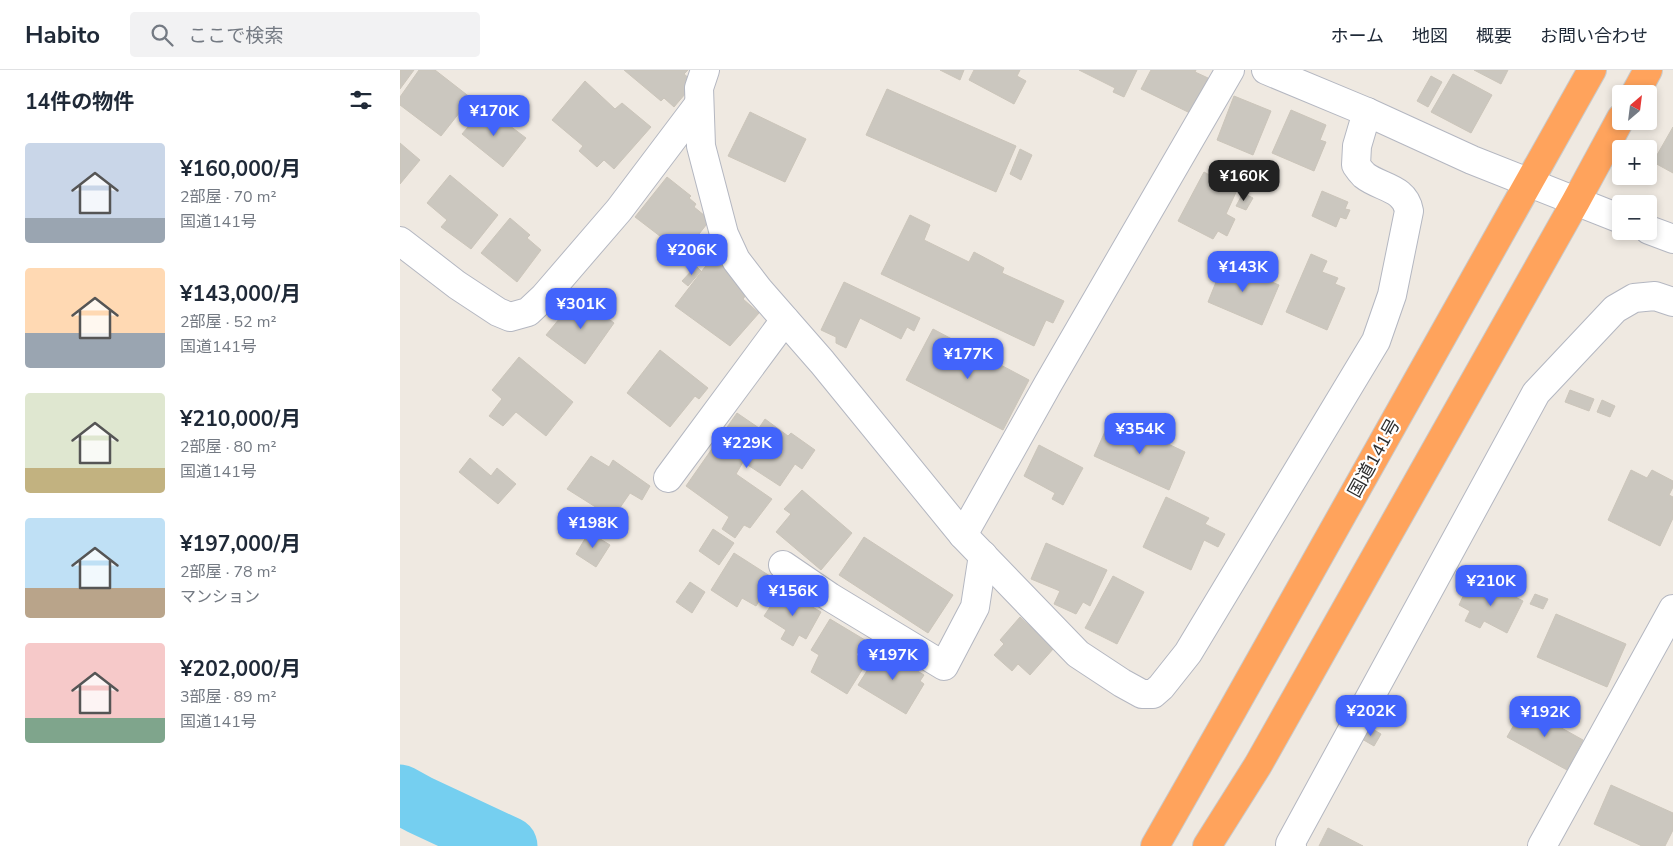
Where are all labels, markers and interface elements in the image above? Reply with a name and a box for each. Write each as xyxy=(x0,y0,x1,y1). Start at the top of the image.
search box xyxy=(130,12,480,57)
text: Habito xyxy=(25,19,100,51)
icon: search xyxy=(148,21,176,49)
text: ここで検索 xyxy=(188,23,283,49)
text: ホーム xyxy=(1331,24,1384,48)
text: 地図 xyxy=(1412,24,1448,48)
text: 概要 xyxy=(1476,24,1512,48)
text: お問い合わせ xyxy=(1540,24,1648,48)
north arrow xyxy=(1612,85,1658,130)
map controls xyxy=(1612,85,1657,240)
icon: filters xyxy=(347,86,375,114)
text: 14件の物件 xyxy=(25,88,134,116)
pin: ¥170K xyxy=(459,94,529,137)
text: ¥170K xyxy=(469,100,519,122)
button: + xyxy=(1612,140,1657,185)
text: ¥160,000/月 xyxy=(180,155,301,183)
pin: ¥160K xyxy=(1209,160,1279,202)
icon: home xyxy=(65,163,125,223)
text: ¥160K xyxy=(1219,165,1269,187)
text: 2部屋 · 70 m² xyxy=(180,186,277,208)
button: − xyxy=(1612,195,1657,240)
text: 国道141号 xyxy=(180,211,257,233)
pin: ¥206K xyxy=(657,234,727,276)
text: ¥206K xyxy=(667,239,717,261)
pin: ¥143K xyxy=(1208,250,1278,293)
text: ¥143K xyxy=(1218,256,1268,278)
text: ¥143,000/月 xyxy=(180,280,301,308)
icon: home xyxy=(65,288,125,348)
pin: ¥301K xyxy=(546,288,616,330)
text: ¥301K xyxy=(556,293,606,315)
text: 2部屋 · 52 m² xyxy=(180,311,277,333)
text: 国道141号 xyxy=(180,336,257,358)
pin: ¥177K xyxy=(933,338,1003,380)
text: ¥177K xyxy=(943,343,993,365)
text: ¥210,000/月 xyxy=(180,405,301,433)
pin: ¥354K xyxy=(1105,412,1175,455)
icon: home xyxy=(65,413,125,473)
street label: 国道141号 xyxy=(1343,414,1405,502)
text: ¥354K xyxy=(1115,418,1165,440)
pin: ¥229K xyxy=(712,426,782,469)
text: ¥229K xyxy=(722,432,772,454)
text: 2部屋 · 80 m² xyxy=(180,436,277,458)
text: 国道141号 xyxy=(180,461,257,483)
pin: ¥198K xyxy=(558,506,628,549)
text: ¥198K xyxy=(568,512,618,534)
text: ¥197,000/月 xyxy=(180,530,301,558)
icon: home xyxy=(65,538,125,598)
text: 2部屋 · 78 m² xyxy=(180,561,277,583)
pin: ¥210K xyxy=(1456,564,1526,607)
text: ¥210K xyxy=(1466,570,1516,592)
pin: ¥156K xyxy=(758,574,828,617)
text: ¥156K xyxy=(768,580,818,602)
text: マンション xyxy=(180,586,260,608)
pin: ¥197K xyxy=(858,638,928,681)
text: ¥197K xyxy=(868,644,918,666)
text: ¥202,000/月 xyxy=(180,655,301,683)
icon: home xyxy=(65,663,125,723)
text: 3部屋 · 89 m² xyxy=(180,686,277,708)
pin: ¥202K xyxy=(1336,694,1406,737)
pin: ¥192K xyxy=(1510,696,1580,738)
text: ¥202K xyxy=(1346,700,1396,722)
text: ¥192K xyxy=(1520,701,1570,723)
text: 国道141号 xyxy=(180,711,257,733)

